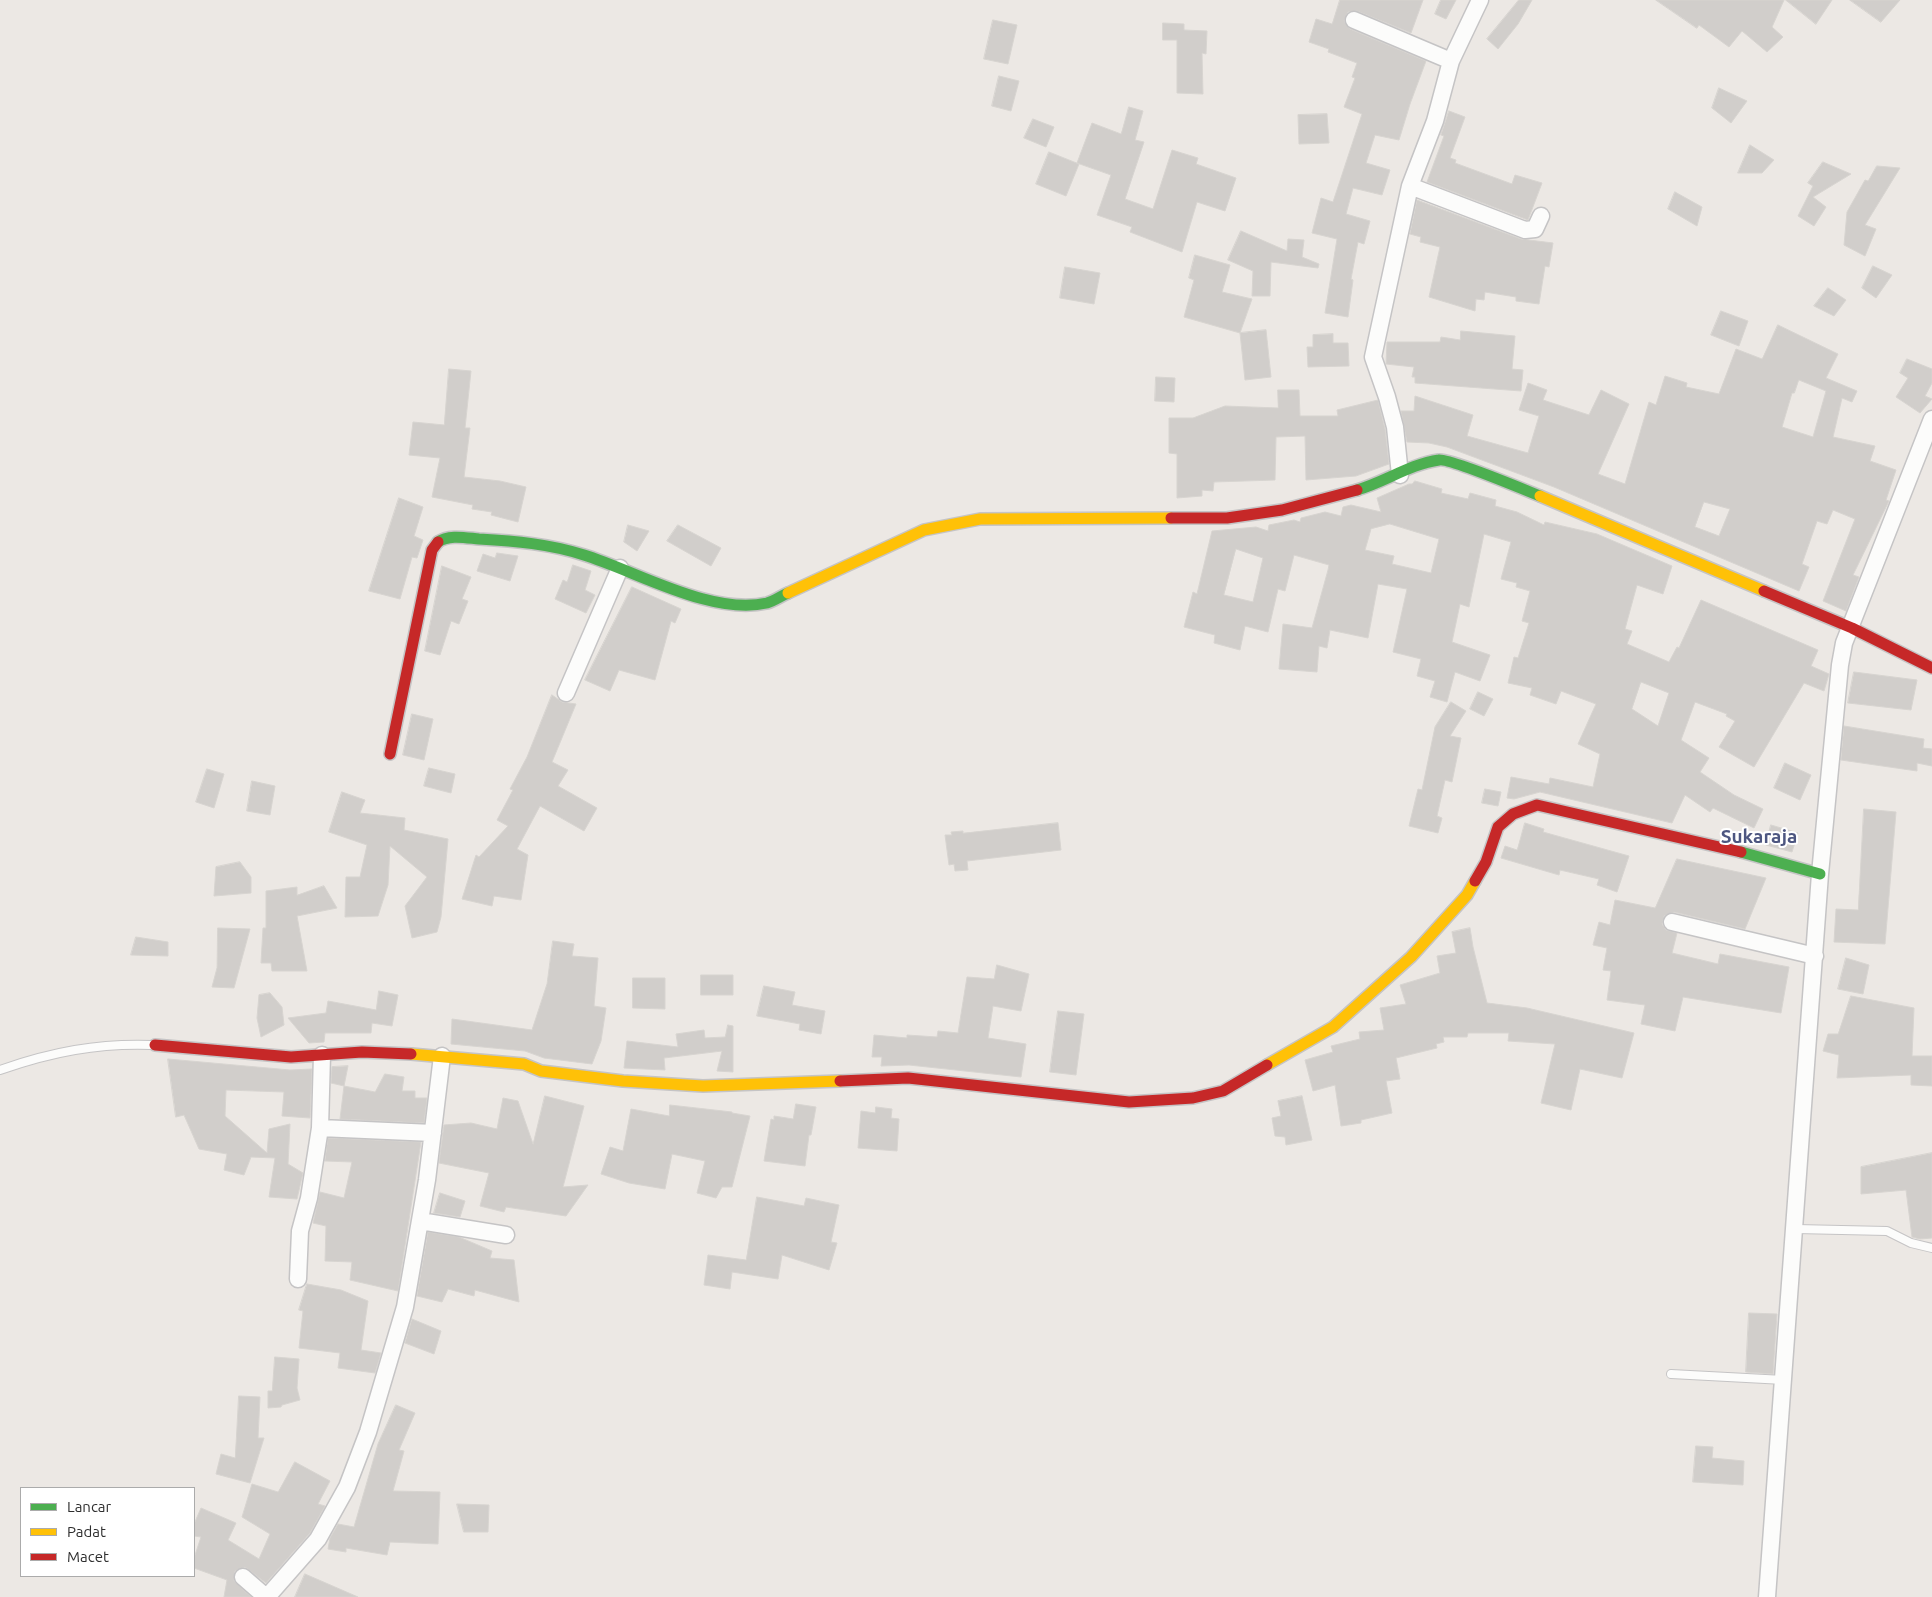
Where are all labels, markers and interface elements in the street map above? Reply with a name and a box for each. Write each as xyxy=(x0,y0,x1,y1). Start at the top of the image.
district label: Sukaraja xyxy=(1721,826,1797,848)
legend xyxy=(20,1487,195,1577)
text: Lancar xyxy=(67,1498,111,1515)
text: Padat xyxy=(67,1523,106,1540)
text: Macet xyxy=(67,1548,109,1565)

